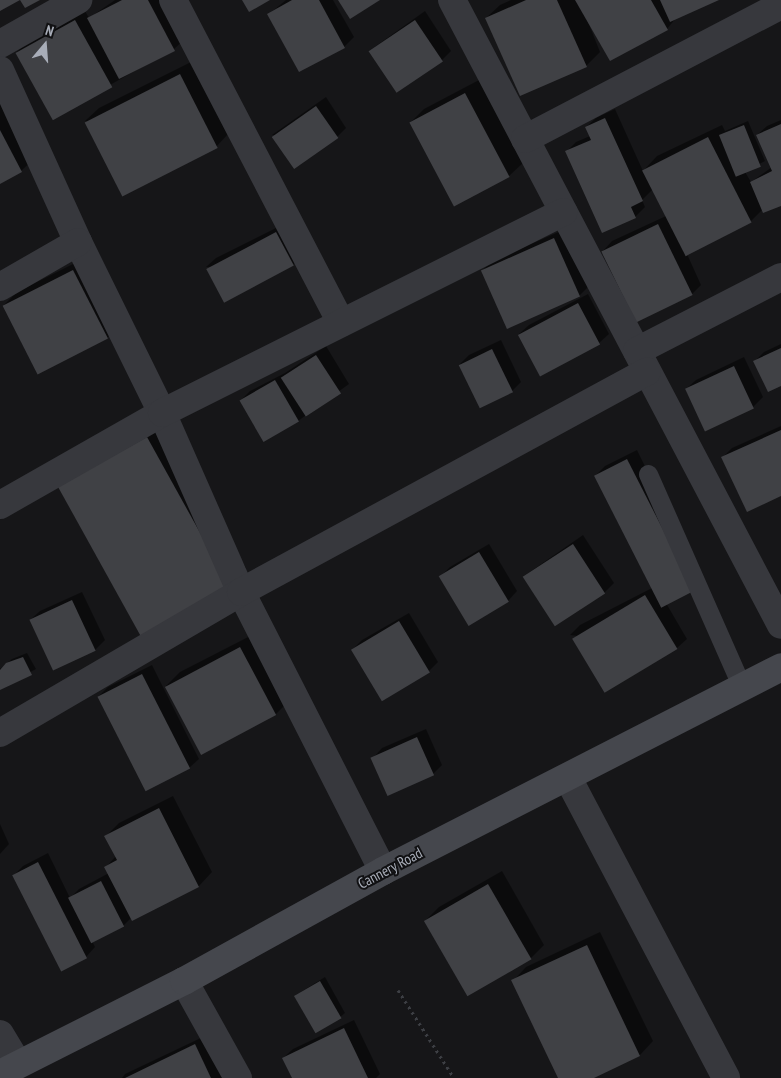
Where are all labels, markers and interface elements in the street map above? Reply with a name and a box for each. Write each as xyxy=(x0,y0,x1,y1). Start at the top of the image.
north arrow xyxy=(20,20,70,70)
text: N xyxy=(43,21,56,40)
street label: Cannery Road xyxy=(355,843,425,893)

